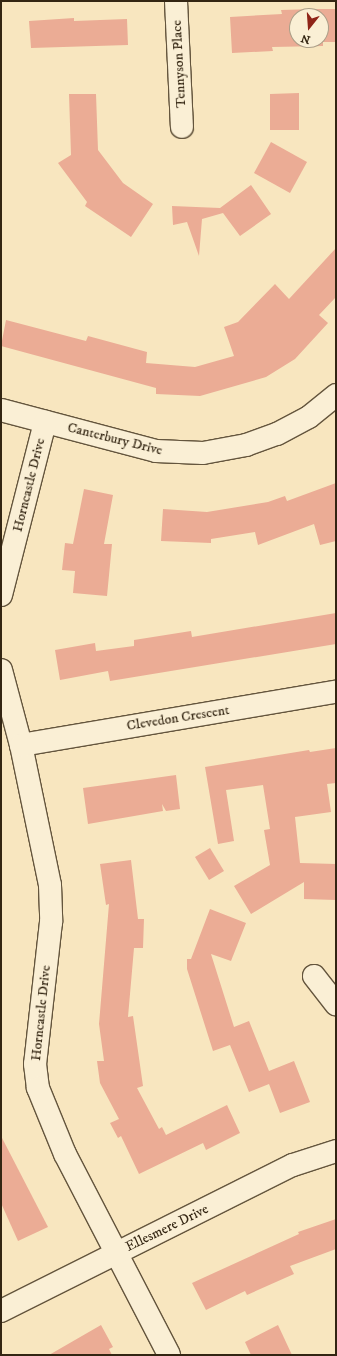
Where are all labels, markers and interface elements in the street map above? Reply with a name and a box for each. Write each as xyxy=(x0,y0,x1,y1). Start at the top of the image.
north arrow xyxy=(289,8,329,48)
street label: Tennyson Place xyxy=(168,20,190,108)
text: N xyxy=(299,31,312,47)
street label: Canterbury Drive xyxy=(66,419,164,459)
street label: Horncastle Drive xyxy=(9,436,49,534)
street label: Clevedon Crescent xyxy=(125,702,231,734)
street label: Horncastle Drive xyxy=(28,964,54,1062)
street label: Ellesmere Drive xyxy=(123,1201,211,1255)

